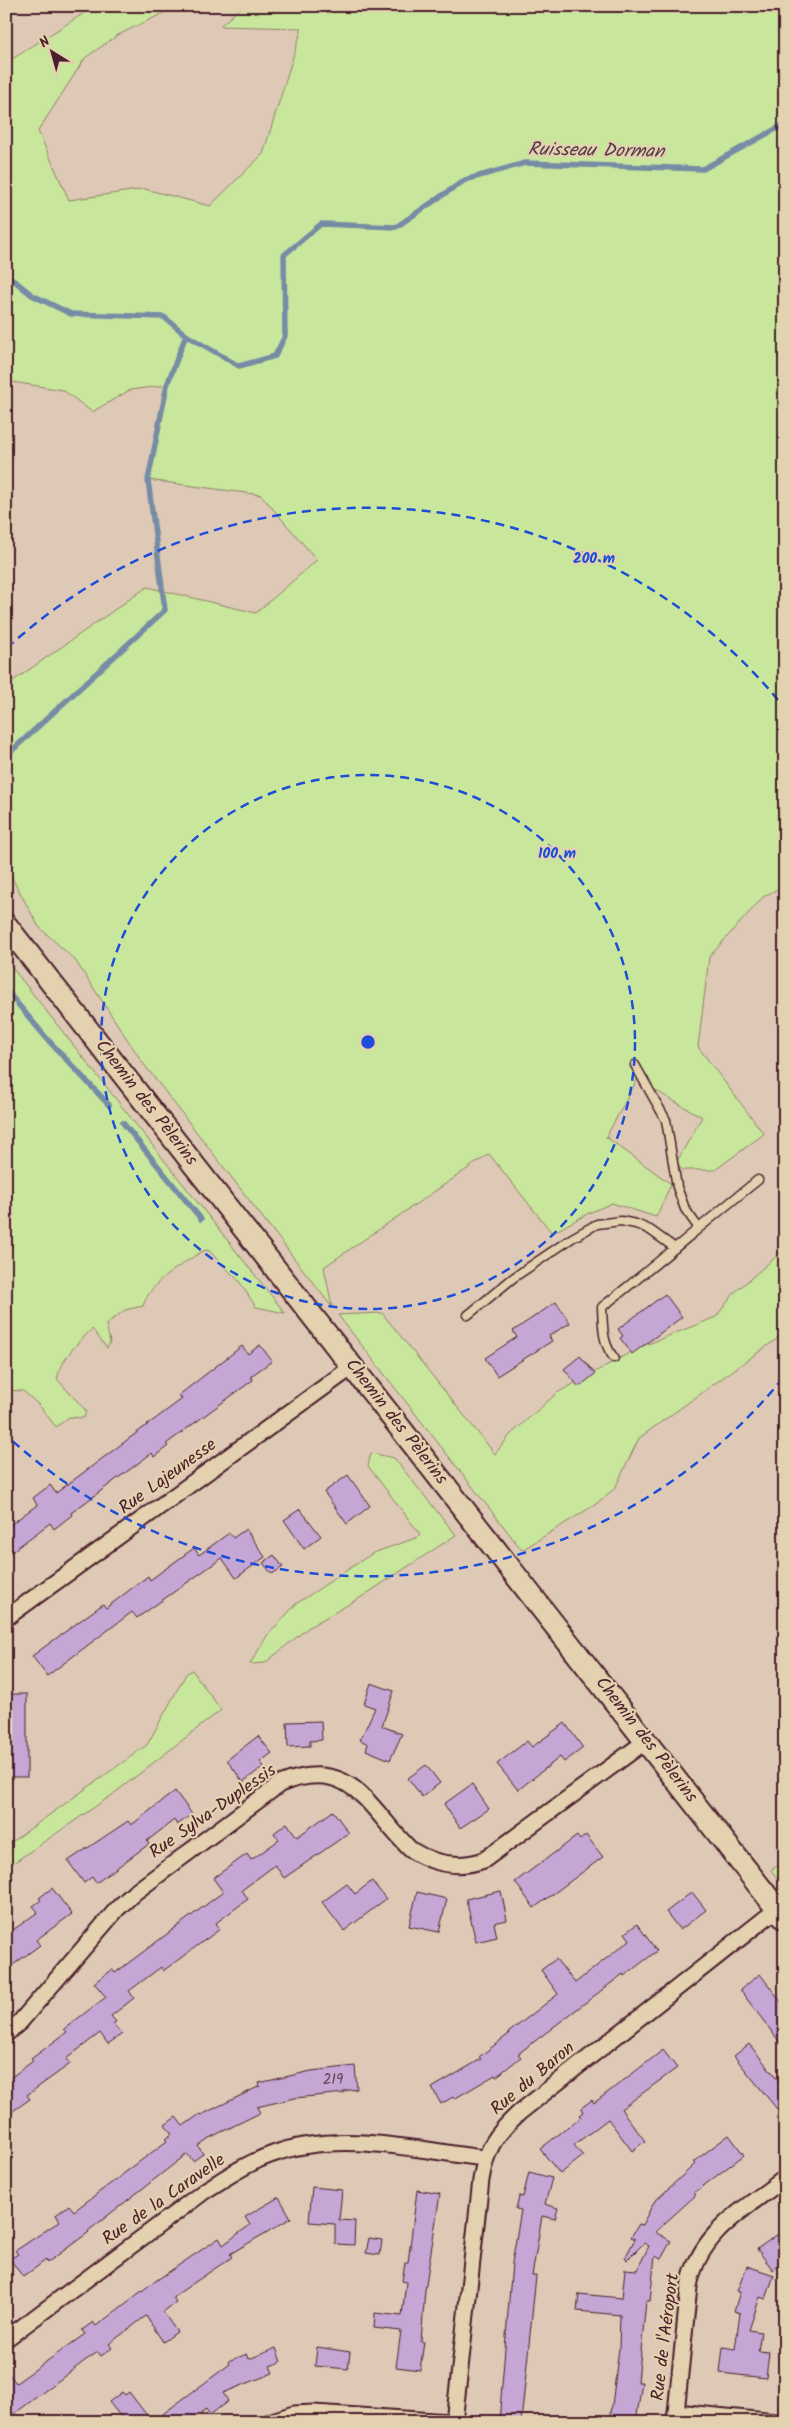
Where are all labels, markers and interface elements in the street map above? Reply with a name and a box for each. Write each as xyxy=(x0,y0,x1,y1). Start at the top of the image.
north arrow xyxy=(28,28,78,78)
text: N xyxy=(35,31,55,54)
water label: Ruisseau Dorman xyxy=(528,135,666,167)
text: 200 m xyxy=(573,547,615,571)
text: 100 m xyxy=(538,842,576,866)
centre of rings xyxy=(359,1033,377,1051)
street label: Chemin des Pèlerins xyxy=(87,1034,205,1173)
street label: Chemin des Pèlerins xyxy=(337,1353,455,1492)
street label: Rue Lajeunesse xyxy=(113,1431,223,1523)
street label: Chemin des Pèlerins xyxy=(587,1671,705,1810)
street label: Rue Sylva-Duplessis xyxy=(143,1757,283,1867)
street label: Rue du Baron xyxy=(484,2035,582,2123)
house number: 219 xyxy=(323,2068,344,2092)
street label: Rue de la Caravelle xyxy=(96,2147,232,2253)
street label: Rue de l'Aéroport xyxy=(644,2270,688,2403)

